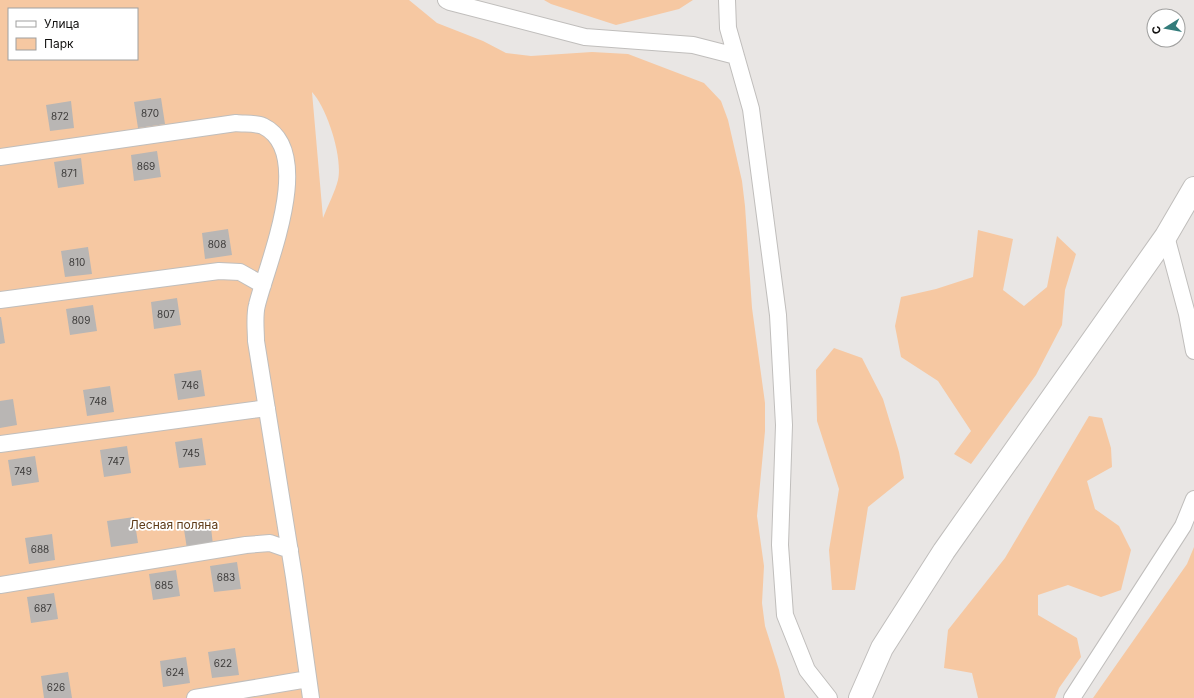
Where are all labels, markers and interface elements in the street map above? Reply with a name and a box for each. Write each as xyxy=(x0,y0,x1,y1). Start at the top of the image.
legend xyxy=(8,8,138,60)
north arrow xyxy=(1146,8,1186,48)
text: Улица xyxy=(44,16,79,31)
text: С xyxy=(1149,25,1164,35)
text: Парк xyxy=(44,36,74,51)
house number: 870 xyxy=(141,107,159,119)
house number: 872 xyxy=(51,110,69,122)
house number: 869 xyxy=(137,160,155,172)
house number: 871 xyxy=(61,167,77,179)
house number: 808 xyxy=(208,238,226,250)
house number: 810 xyxy=(69,256,85,268)
house number: 807 xyxy=(157,308,175,320)
house number: 809 xyxy=(72,314,90,326)
house number: 746 xyxy=(181,379,199,391)
house number: 748 xyxy=(89,395,107,407)
house number: 745 xyxy=(182,447,200,459)
house number: 747 xyxy=(107,455,125,467)
house number: 749 xyxy=(14,465,32,477)
park label: Лесная поляна xyxy=(130,517,218,532)
house number: 688 xyxy=(31,543,49,555)
house number: 683 xyxy=(217,571,235,583)
house number: 685 xyxy=(155,579,173,591)
house number: 687 xyxy=(34,602,52,614)
house number: 622 xyxy=(214,657,232,669)
house number: 624 xyxy=(166,666,184,678)
house number: 626 xyxy=(47,681,65,693)

